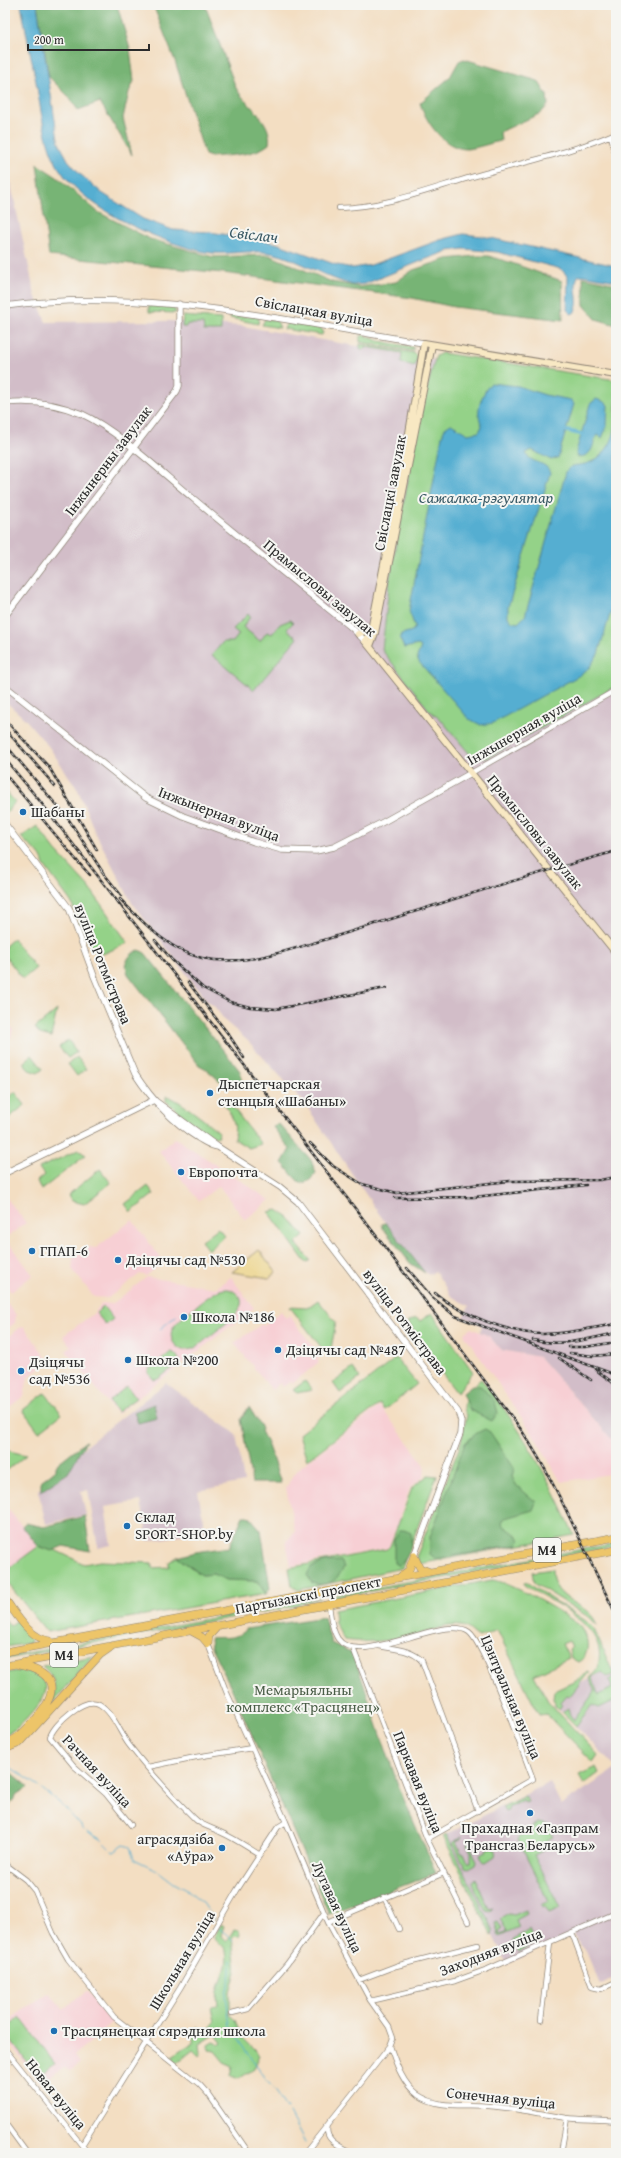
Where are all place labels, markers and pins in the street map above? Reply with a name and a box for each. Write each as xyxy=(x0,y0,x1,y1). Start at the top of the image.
place label: Шабаны xyxy=(31,801,85,822)
marker: Шабаны xyxy=(18,807,28,817)
place label: Дыспетчарская станцыя «Шабаны» xyxy=(217,1073,346,1111)
marker: Дыспетчарская станцыя «Шабаны» xyxy=(205,1088,215,1098)
place label: Европочта xyxy=(189,1161,259,1182)
marker: Европочта xyxy=(176,1167,186,1177)
place label: ГПАП-6 xyxy=(40,1240,88,1261)
marker: ГПАП-6 xyxy=(27,1246,37,1256)
place label: Дзіцячы сад №530 xyxy=(125,1249,245,1270)
marker: Дзіцячы сад №530 xyxy=(113,1255,123,1265)
place label: Школа №186 xyxy=(192,1306,275,1327)
marker: Школа №186 xyxy=(179,1312,189,1322)
place label: Дзіцячы сад №487 xyxy=(285,1339,405,1360)
marker: Дзіцячы сад №487 xyxy=(273,1345,283,1355)
place label: Школа №200 xyxy=(136,1349,219,1370)
place label: Дзіцячы сад №536 xyxy=(28,1351,90,1389)
marker: Школа №200 xyxy=(123,1355,133,1365)
marker: Дзіцячы сад №536 xyxy=(16,1366,26,1376)
place label: Склад SPORT-SHOP.by xyxy=(135,1506,234,1544)
marker: Склад SPORT-SHOP.by xyxy=(122,1521,132,1531)
marker: Прахадная «Газпрам Трансгаз Беларусь» xyxy=(525,1808,535,1818)
place label: Прахадная «Газпрам Трансгаз Беларусь» xyxy=(461,1817,599,1855)
place label: аграсядзіба «Аўра» xyxy=(137,1828,215,1866)
marker: аграсядзіба «Аўра» xyxy=(217,1843,227,1853)
place label: Трасцянецкая сярэдняя школа xyxy=(62,2020,266,2041)
marker: Трасцянецкая сярэдняя школа xyxy=(49,2026,59,2036)

